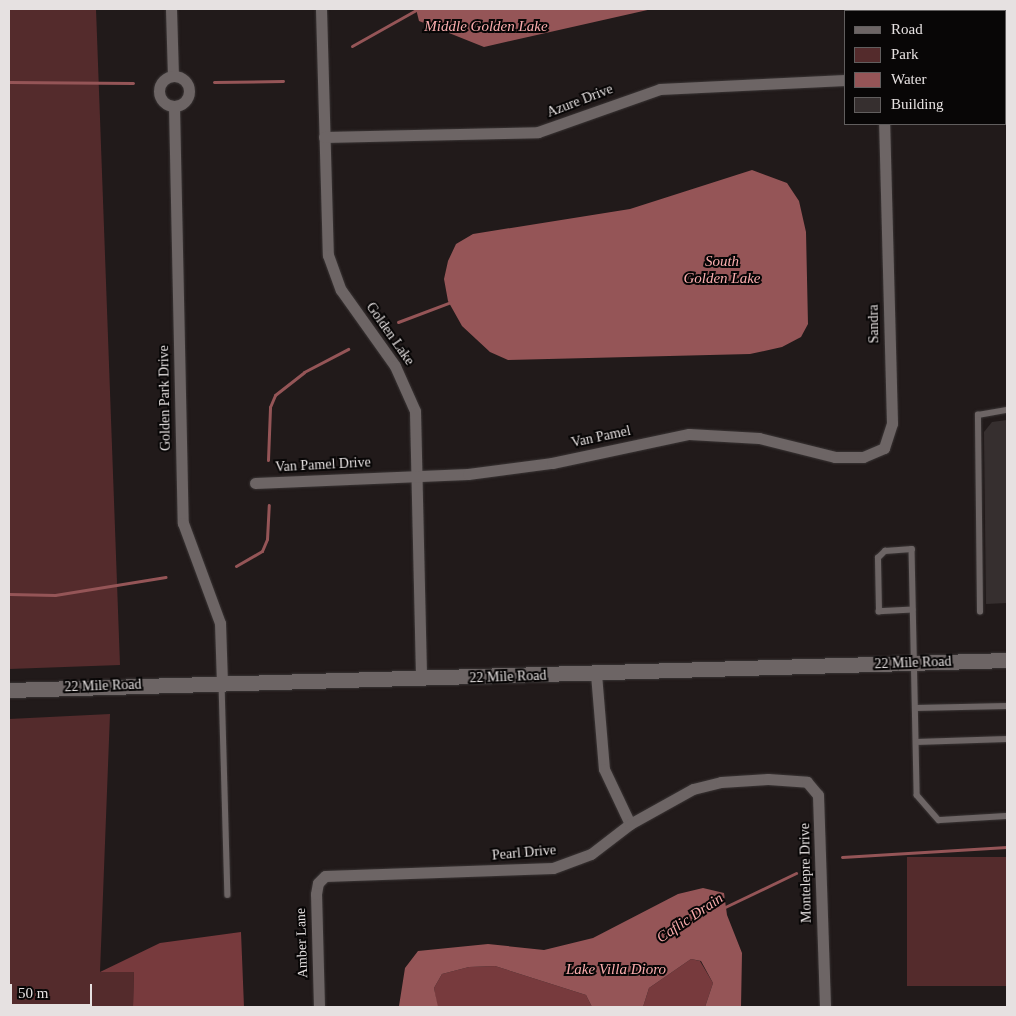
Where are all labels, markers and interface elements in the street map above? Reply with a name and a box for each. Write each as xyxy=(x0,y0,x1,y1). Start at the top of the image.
legend xyxy=(844,10,1006,125)
water label: Middle Golden Lake xyxy=(424,18,548,36)
text: Road xyxy=(891,21,923,37)
text: Park xyxy=(891,46,919,62)
text: Water xyxy=(891,71,926,87)
street label: Azure Drive xyxy=(545,81,615,121)
text: Building xyxy=(891,96,944,112)
water label: South Golden Lake xyxy=(683,252,761,287)
street label: Golden Lake xyxy=(362,299,418,369)
street label: Sandra xyxy=(865,304,883,344)
street label: Golden Park Drive xyxy=(156,345,174,451)
street label: Van Pamel xyxy=(570,423,632,451)
street label: Van Pamel Drive xyxy=(275,454,371,476)
street label: 22 Mile Road xyxy=(874,653,952,673)
street label: 22 Mile Road xyxy=(469,667,547,687)
street label: 22 Mile Road xyxy=(64,676,142,696)
street label: Montelepre Drive xyxy=(797,823,815,923)
street label: Pearl Drive xyxy=(491,842,557,864)
water label: Caflic Drain xyxy=(653,889,727,947)
street label: Amber Lane xyxy=(292,908,312,978)
water label: Lake Villa Dioro xyxy=(566,961,666,979)
scale bar xyxy=(12,974,95,1006)
text: 50 m xyxy=(18,985,48,1001)

